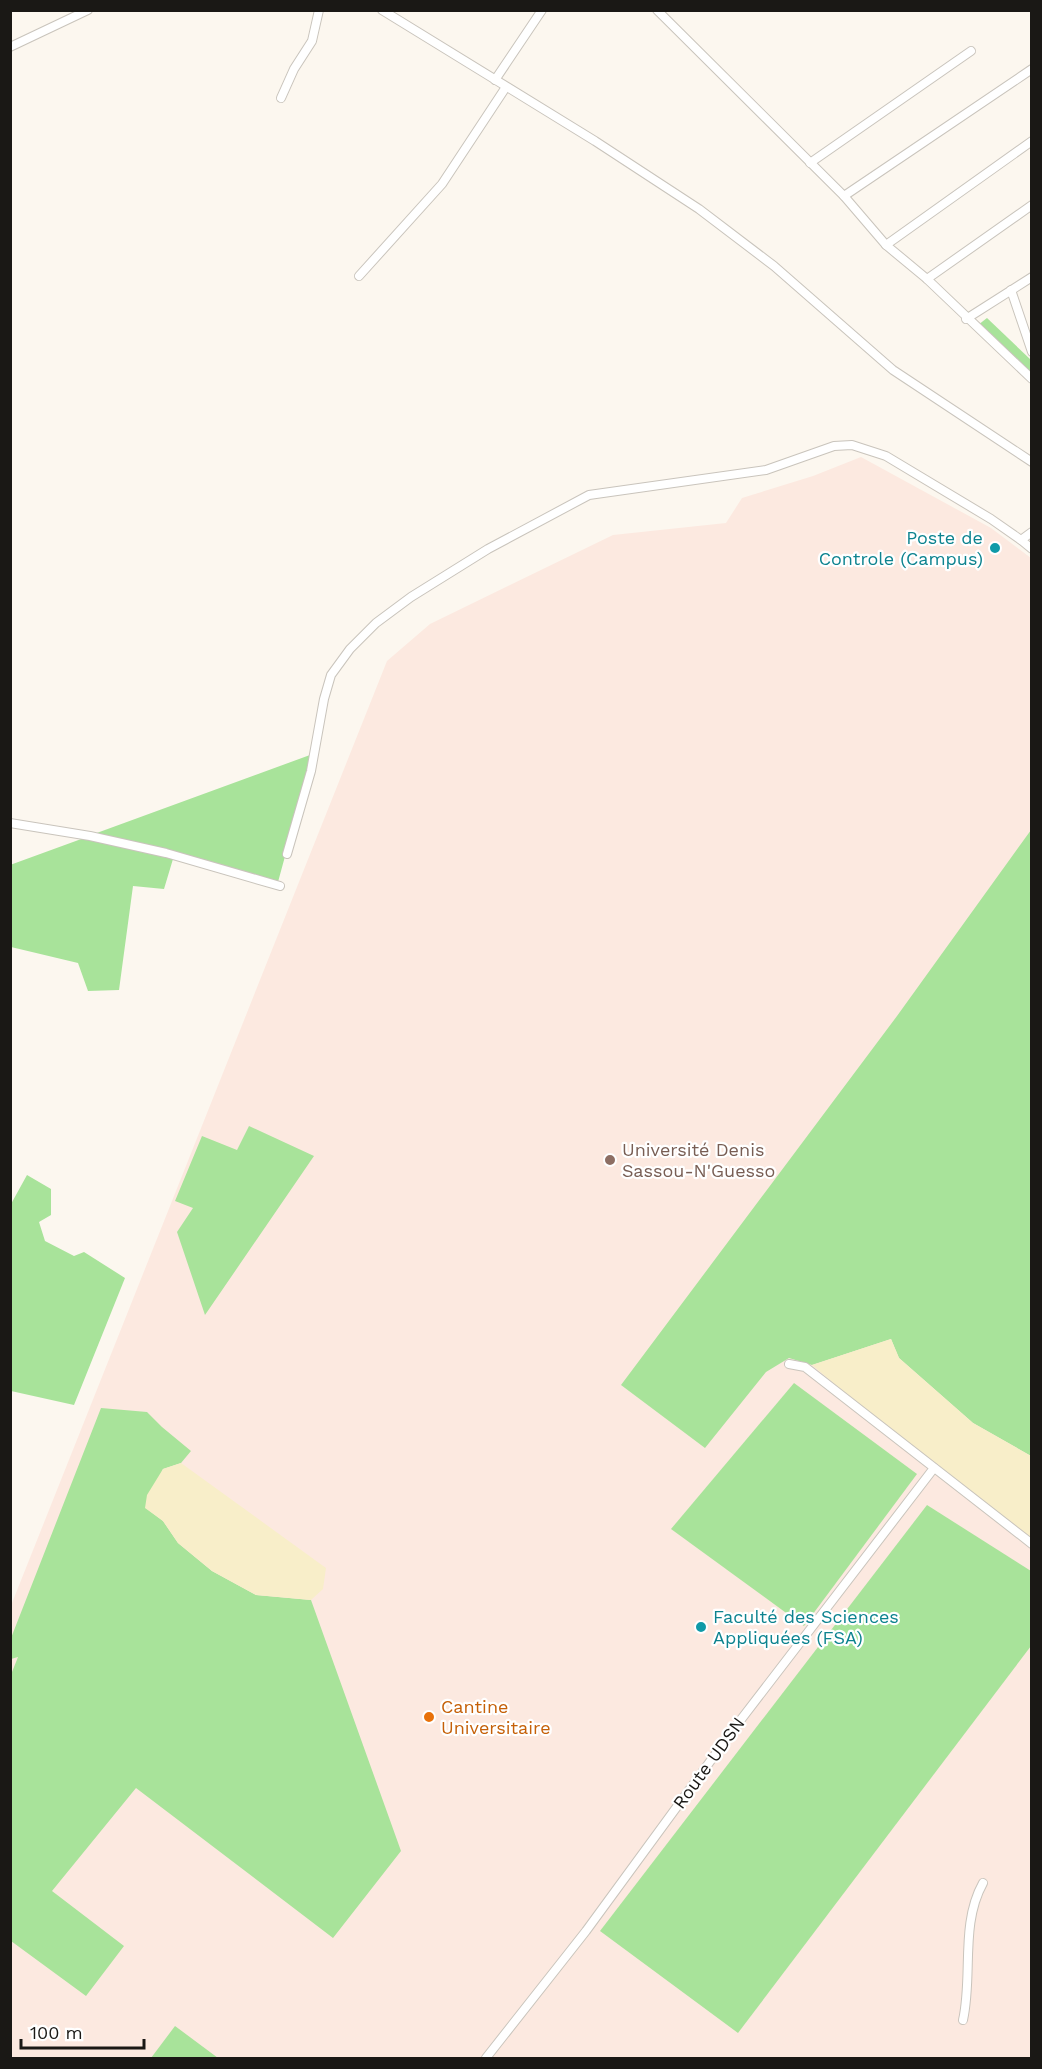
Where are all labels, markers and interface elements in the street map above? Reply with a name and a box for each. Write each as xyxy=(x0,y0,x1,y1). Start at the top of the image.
place label: Poste de Controle (Campus) xyxy=(819,527,983,569)
marker: Poste de Controle (Campus) xyxy=(988,541,1002,555)
place label: Université Denis Sassou-N'Guesso xyxy=(622,1139,775,1181)
marker: Université Denis Sassou-N'Guesso xyxy=(603,1153,617,1167)
place label: Faculté des Sciences Appliquées (FSA) xyxy=(713,1606,899,1648)
marker: Faculté des Sciences Appliquées (FSA) xyxy=(694,1620,708,1634)
place label: Cantine Universitaire xyxy=(441,1696,551,1738)
marker: Cantine Universitaire xyxy=(422,1710,436,1724)
street label: Route UDSN xyxy=(668,1713,749,1813)
scale bar xyxy=(21,2012,144,2050)
text: 100 m xyxy=(30,2022,83,2043)

